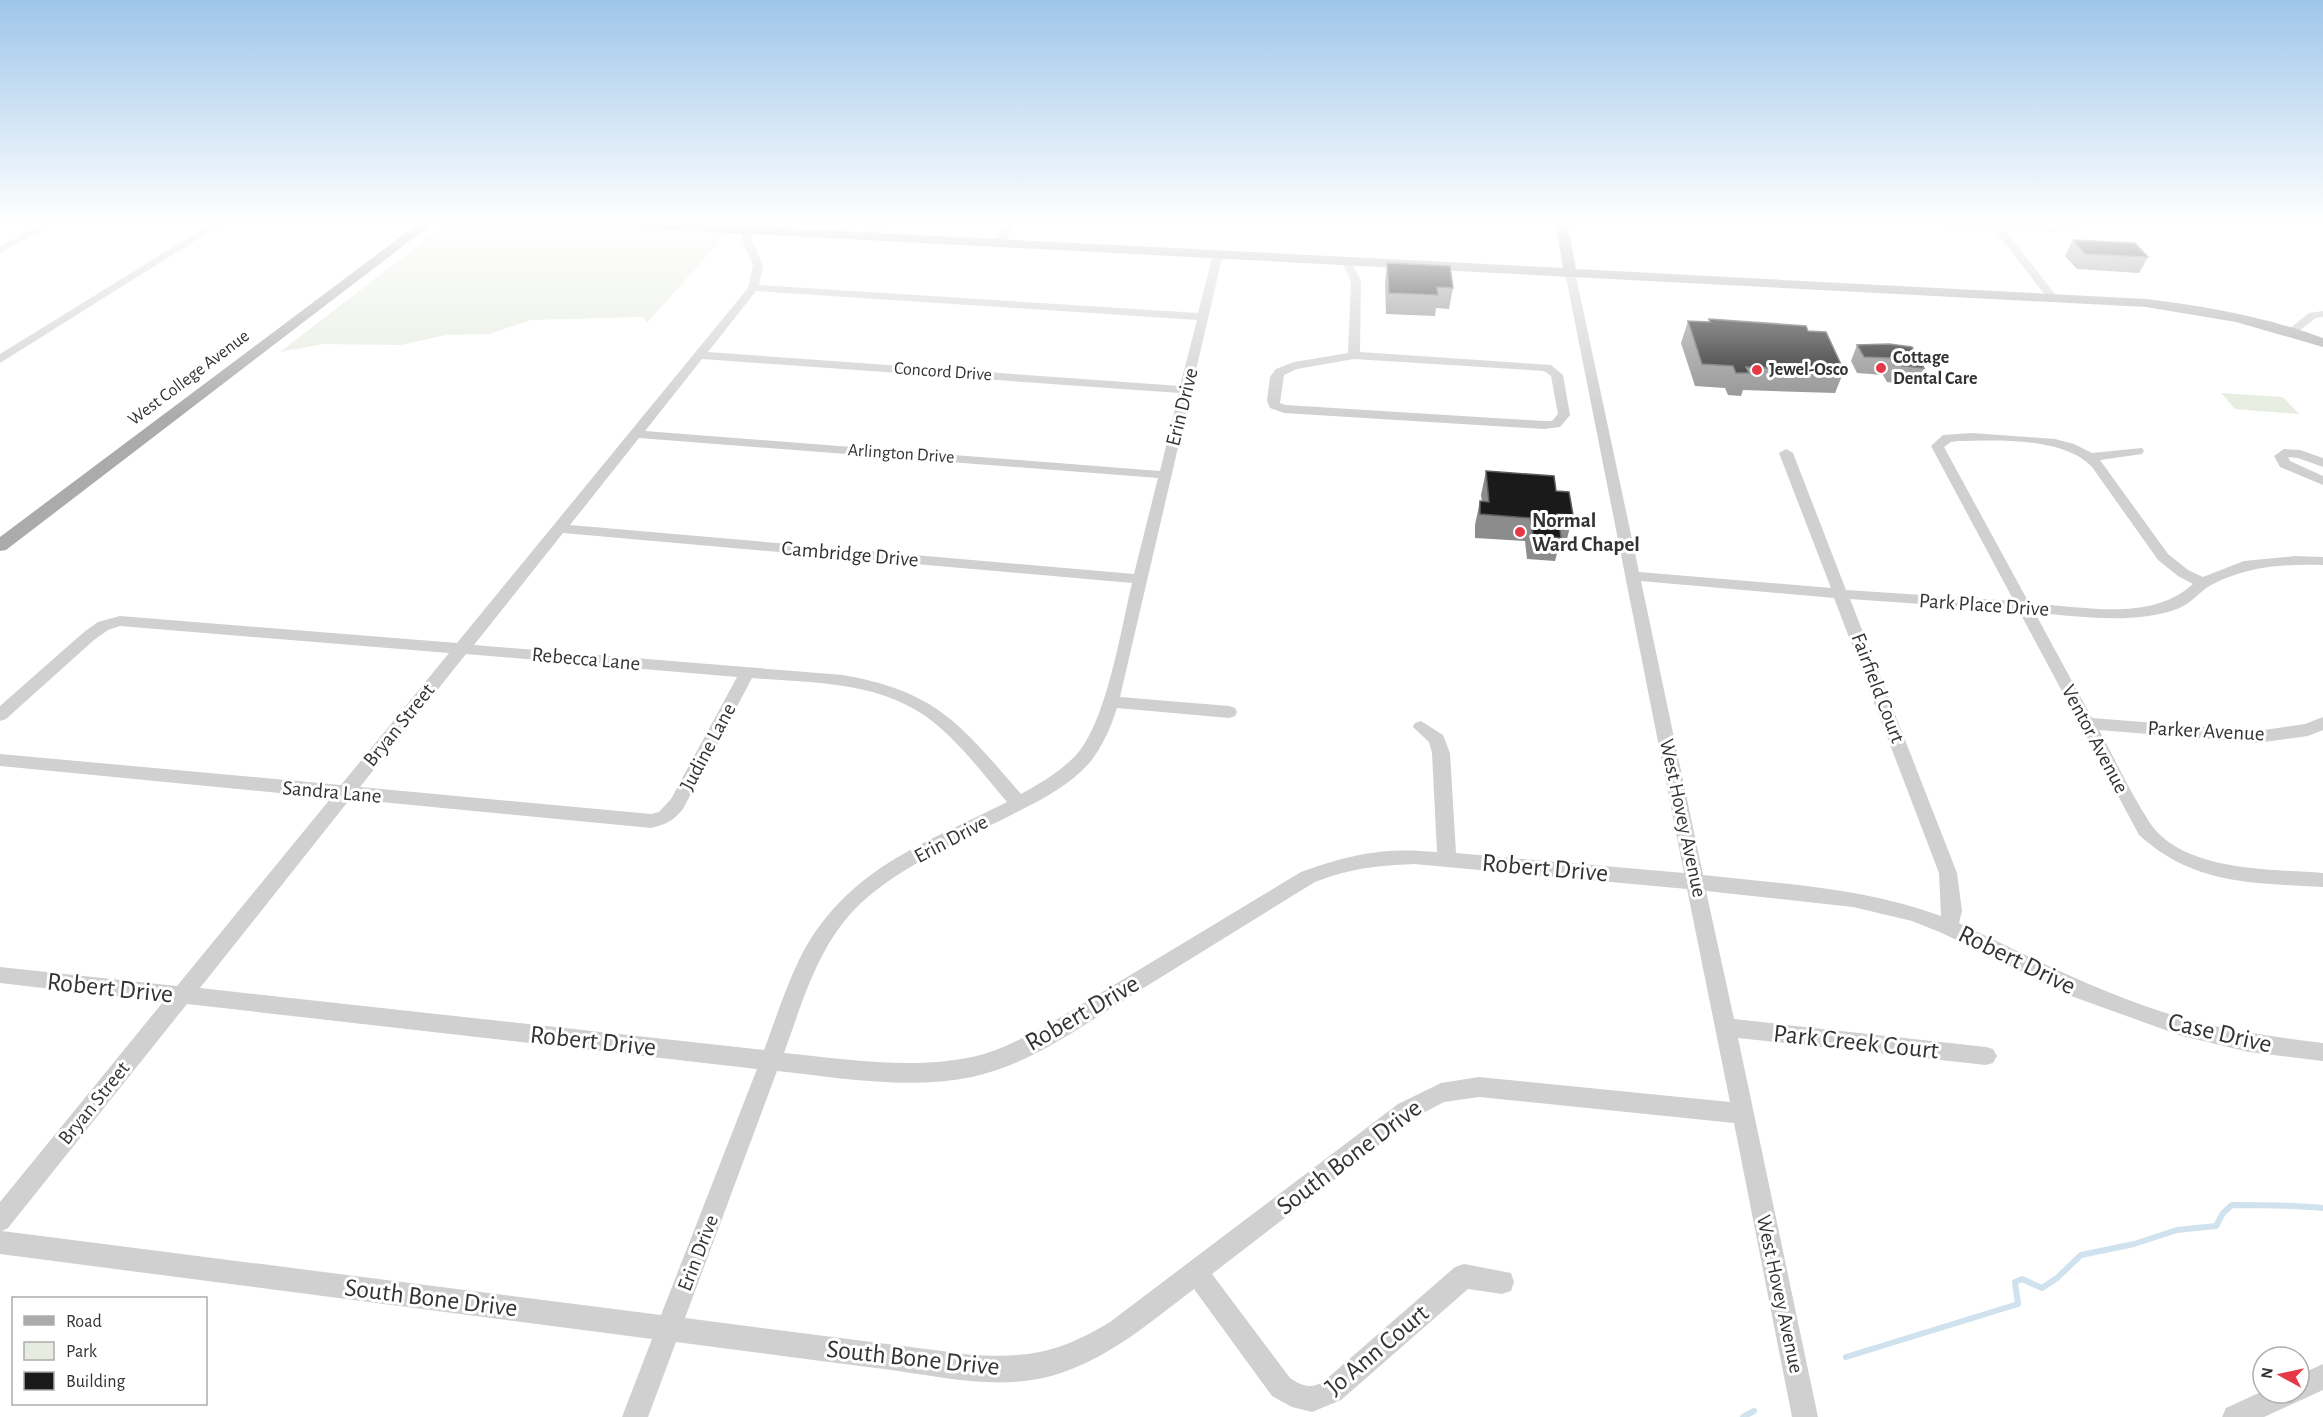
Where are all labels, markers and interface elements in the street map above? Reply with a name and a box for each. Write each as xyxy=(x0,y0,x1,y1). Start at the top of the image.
street label: West College Avenue xyxy=(125,327,253,429)
place label: Cottage Dental Care xyxy=(1893,349,1978,388)
street label: Concord Drive xyxy=(893,360,993,384)
place label: Jewel-Osco xyxy=(1769,361,1849,379)
marker: Cottage Dental Care xyxy=(1874,361,1888,375)
marker: Jewel-Osco xyxy=(1750,363,1764,377)
street label: Erin Drive xyxy=(1162,366,1202,448)
street label: Arlington Drive xyxy=(847,441,955,467)
place label: Normal Ward Chapel xyxy=(1532,510,1640,555)
marker: Normal Ward Chapel xyxy=(1513,525,1527,539)
street label: Cambridge Drive xyxy=(781,538,919,570)
street label: Park Place Drive xyxy=(1918,590,2050,620)
street label: Fairfield Court xyxy=(1847,630,1909,746)
street label: Rebecca Lane xyxy=(531,644,641,674)
street label: Bryan Street xyxy=(359,679,439,770)
street label: Ventor Avenue xyxy=(2058,681,2132,797)
street label: Judine Lane xyxy=(676,700,740,794)
street label: Parker Avenue xyxy=(2147,717,2265,745)
street label: West Hovey Avenue xyxy=(1656,737,1710,899)
street label: Sandra Lane xyxy=(282,777,382,807)
street label: Erin Drive xyxy=(911,811,991,867)
street label: Robert Drive xyxy=(1481,850,1609,886)
street label: Robert Drive xyxy=(1954,921,2080,999)
street label: Robert Drive xyxy=(46,968,174,1008)
street label: Robert Drive xyxy=(1021,970,1143,1056)
street label: Case Drive xyxy=(2166,1008,2274,1058)
street label: Park Creek Court xyxy=(1772,1020,1940,1064)
street label: Robert Drive xyxy=(529,1021,657,1061)
street label: Bryan Street xyxy=(54,1057,134,1148)
street label: South Bone Drive xyxy=(1272,1094,1426,1220)
street label: Erin Drive xyxy=(674,1212,722,1294)
street label: West Hovey Avenue xyxy=(1753,1213,1807,1375)
street label: South Bone Drive xyxy=(343,1275,519,1321)
legend xyxy=(12,1297,207,1405)
street label: Jo Ann Court xyxy=(1321,1300,1433,1400)
text: Road xyxy=(66,1313,102,1331)
street label: South Bone Drive xyxy=(825,1336,1001,1380)
text: Park xyxy=(66,1343,98,1361)
north arrow xyxy=(2251,1345,2311,1405)
text: N xyxy=(2258,1366,2276,1380)
text: Building xyxy=(66,1373,126,1391)

